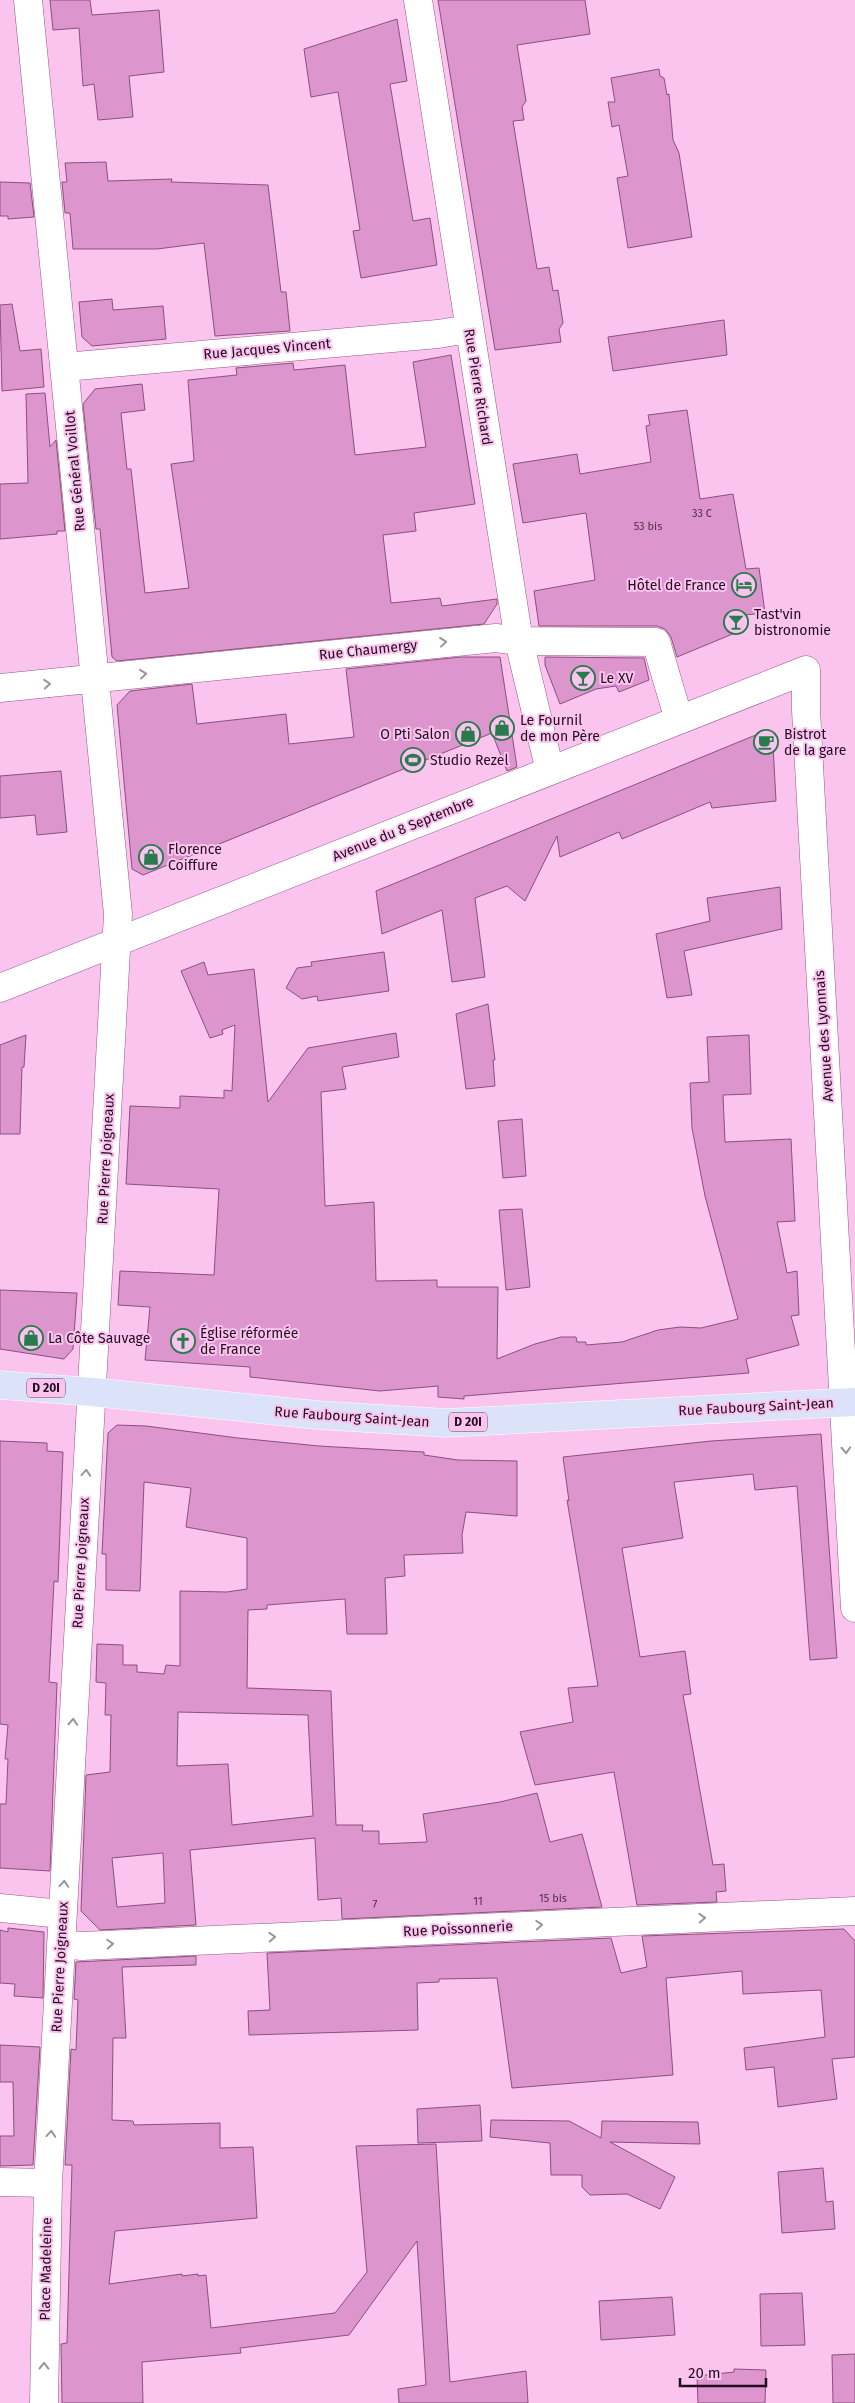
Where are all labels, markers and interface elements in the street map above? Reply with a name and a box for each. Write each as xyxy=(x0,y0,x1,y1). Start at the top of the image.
street label: Rue Pierre Richard xyxy=(460,328,496,446)
street label: Rue Jacques Vincent xyxy=(203,335,332,363)
street label: Rue Général Voillot xyxy=(61,409,89,532)
house number: 33 C xyxy=(692,507,712,520)
house number: 53 bis xyxy=(634,520,662,533)
hotel icon: Hôtel de France xyxy=(731,572,757,598)
place label: Hôtel de France xyxy=(627,577,726,594)
place label: Tast'vin bistronomie xyxy=(754,606,831,639)
bar icon: Tast'vin bistronomie xyxy=(723,609,749,635)
street label: Rue Chaumergy xyxy=(318,636,418,664)
one-way arrow xyxy=(440,637,448,648)
bar icon: Le XV xyxy=(570,665,596,691)
one-way arrow xyxy=(139,669,147,680)
place label: Le XV xyxy=(600,670,634,687)
one-way arrow xyxy=(43,678,51,689)
place label: Le Fournil de mon Père xyxy=(520,712,600,745)
shop icon: Le Fournil de mon Père xyxy=(489,715,515,741)
shop icon: O Pti Salon xyxy=(455,721,481,747)
place label: O Pti Salon xyxy=(380,726,450,743)
place label: Bistrot de la gare xyxy=(784,726,846,759)
cafe icon: Bistrot de la gare xyxy=(753,729,779,755)
sports icon: Studio Rezel xyxy=(400,747,426,773)
place label: Studio Rezel xyxy=(430,752,509,769)
street label: Avenue du 8 Septembre xyxy=(330,793,476,865)
place label: Florence Coiffure xyxy=(168,841,222,874)
shop icon: Florence Coiffure xyxy=(138,844,164,870)
street label: Avenue des Lyonnais xyxy=(811,969,837,1102)
street label: Rue Pierre Joigneaux xyxy=(94,1093,118,1225)
place label: Église réformée de France xyxy=(200,1324,298,1358)
shop icon: La Côte Sauvage xyxy=(18,1325,44,1351)
church icon: Église réformée de France xyxy=(170,1328,196,1354)
place label: La Côte Sauvage xyxy=(48,1330,150,1347)
road number: D 20I xyxy=(27,1379,65,1398)
street label: Rue Faubourg Saint-Jean xyxy=(678,1394,834,1420)
street label: Rue Faubourg Saint-Jean xyxy=(274,1403,430,1431)
road number: D 20I xyxy=(449,1412,487,1431)
one-way arrow xyxy=(840,1447,851,1455)
one-way arrow xyxy=(80,1468,91,1476)
street label: Rue Pierre Joigneaux xyxy=(69,1497,93,1629)
one-way arrow xyxy=(67,1718,78,1726)
one-way arrow xyxy=(59,1880,70,1888)
house number: 15 bis xyxy=(539,1892,567,1905)
house number: 11 xyxy=(473,1895,483,1908)
house number: 7 xyxy=(373,1898,378,1911)
street label: Rue Pierre Joigneaux xyxy=(48,1901,72,2033)
one-way arrow xyxy=(698,1913,706,1923)
street label: Rue Poissonnerie xyxy=(403,1918,513,1940)
one-way arrow xyxy=(536,1920,544,1931)
one-way arrow xyxy=(268,1932,276,1943)
one-way arrow xyxy=(106,1939,114,1950)
one-way arrow xyxy=(45,2130,56,2138)
street label: Place Madeleine xyxy=(37,2217,55,2321)
scale bar xyxy=(680,2356,766,2388)
one-way arrow xyxy=(39,2361,50,2369)
text: 20 m xyxy=(688,2364,721,2382)

